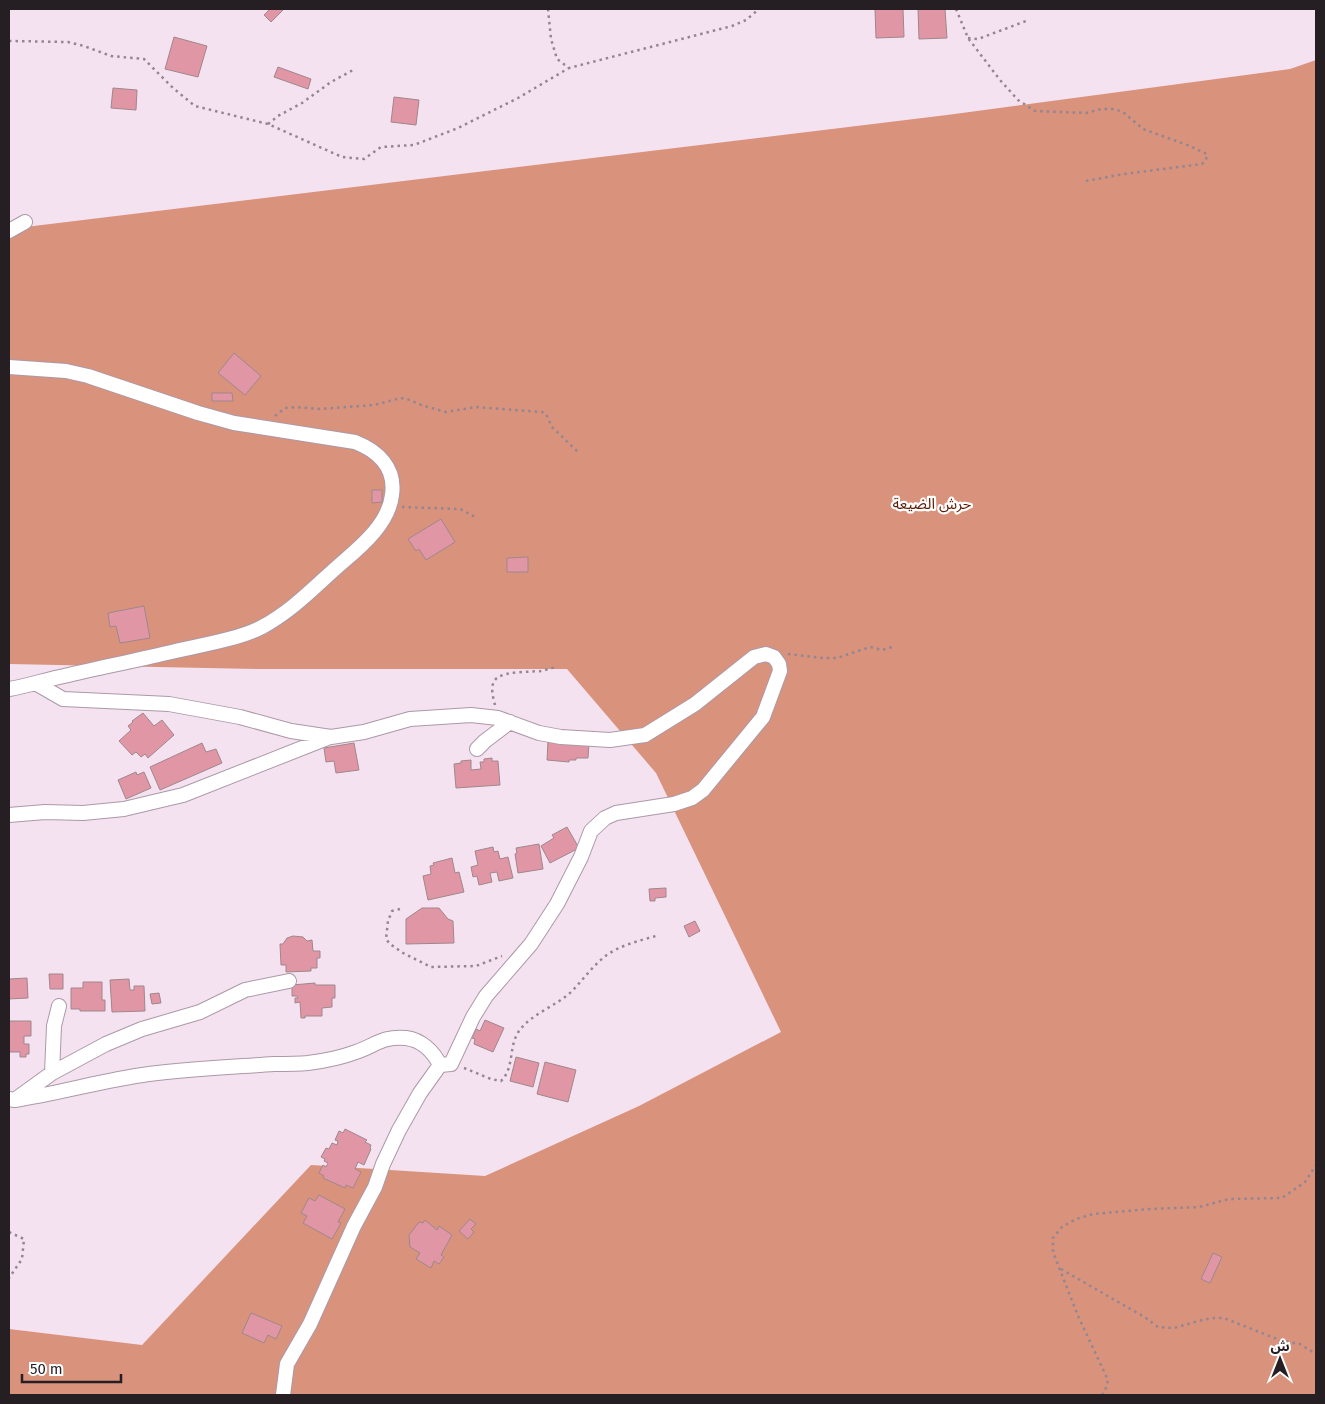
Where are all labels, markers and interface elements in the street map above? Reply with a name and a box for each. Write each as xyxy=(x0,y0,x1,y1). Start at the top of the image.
park label: حرش الضيعة xyxy=(893,495,972,513)
north arrow xyxy=(1255,1334,1305,1384)
text: ش xyxy=(1270,1338,1290,1355)
scale bar xyxy=(22,1352,121,1384)
text: 50 m xyxy=(30,1360,63,1378)

